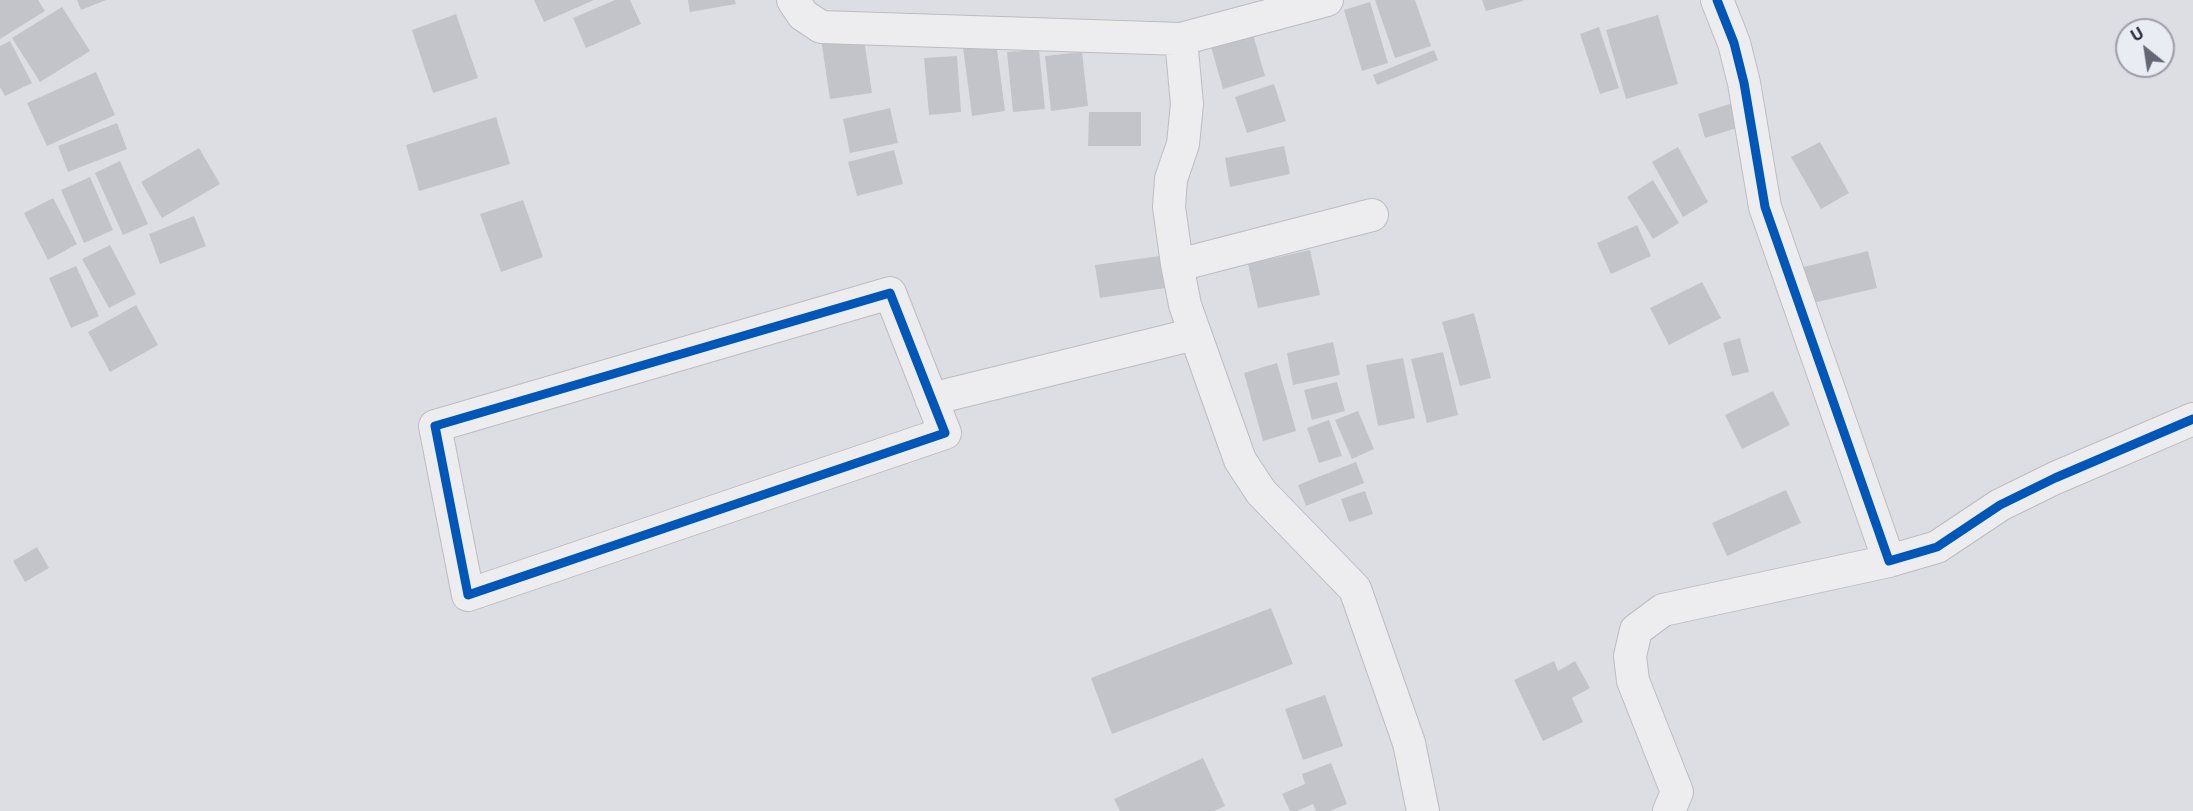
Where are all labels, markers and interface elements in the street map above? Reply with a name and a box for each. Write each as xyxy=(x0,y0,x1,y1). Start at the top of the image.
north arrow xyxy=(2115,18,2175,78)
text: U xyxy=(2126,22,2148,47)

